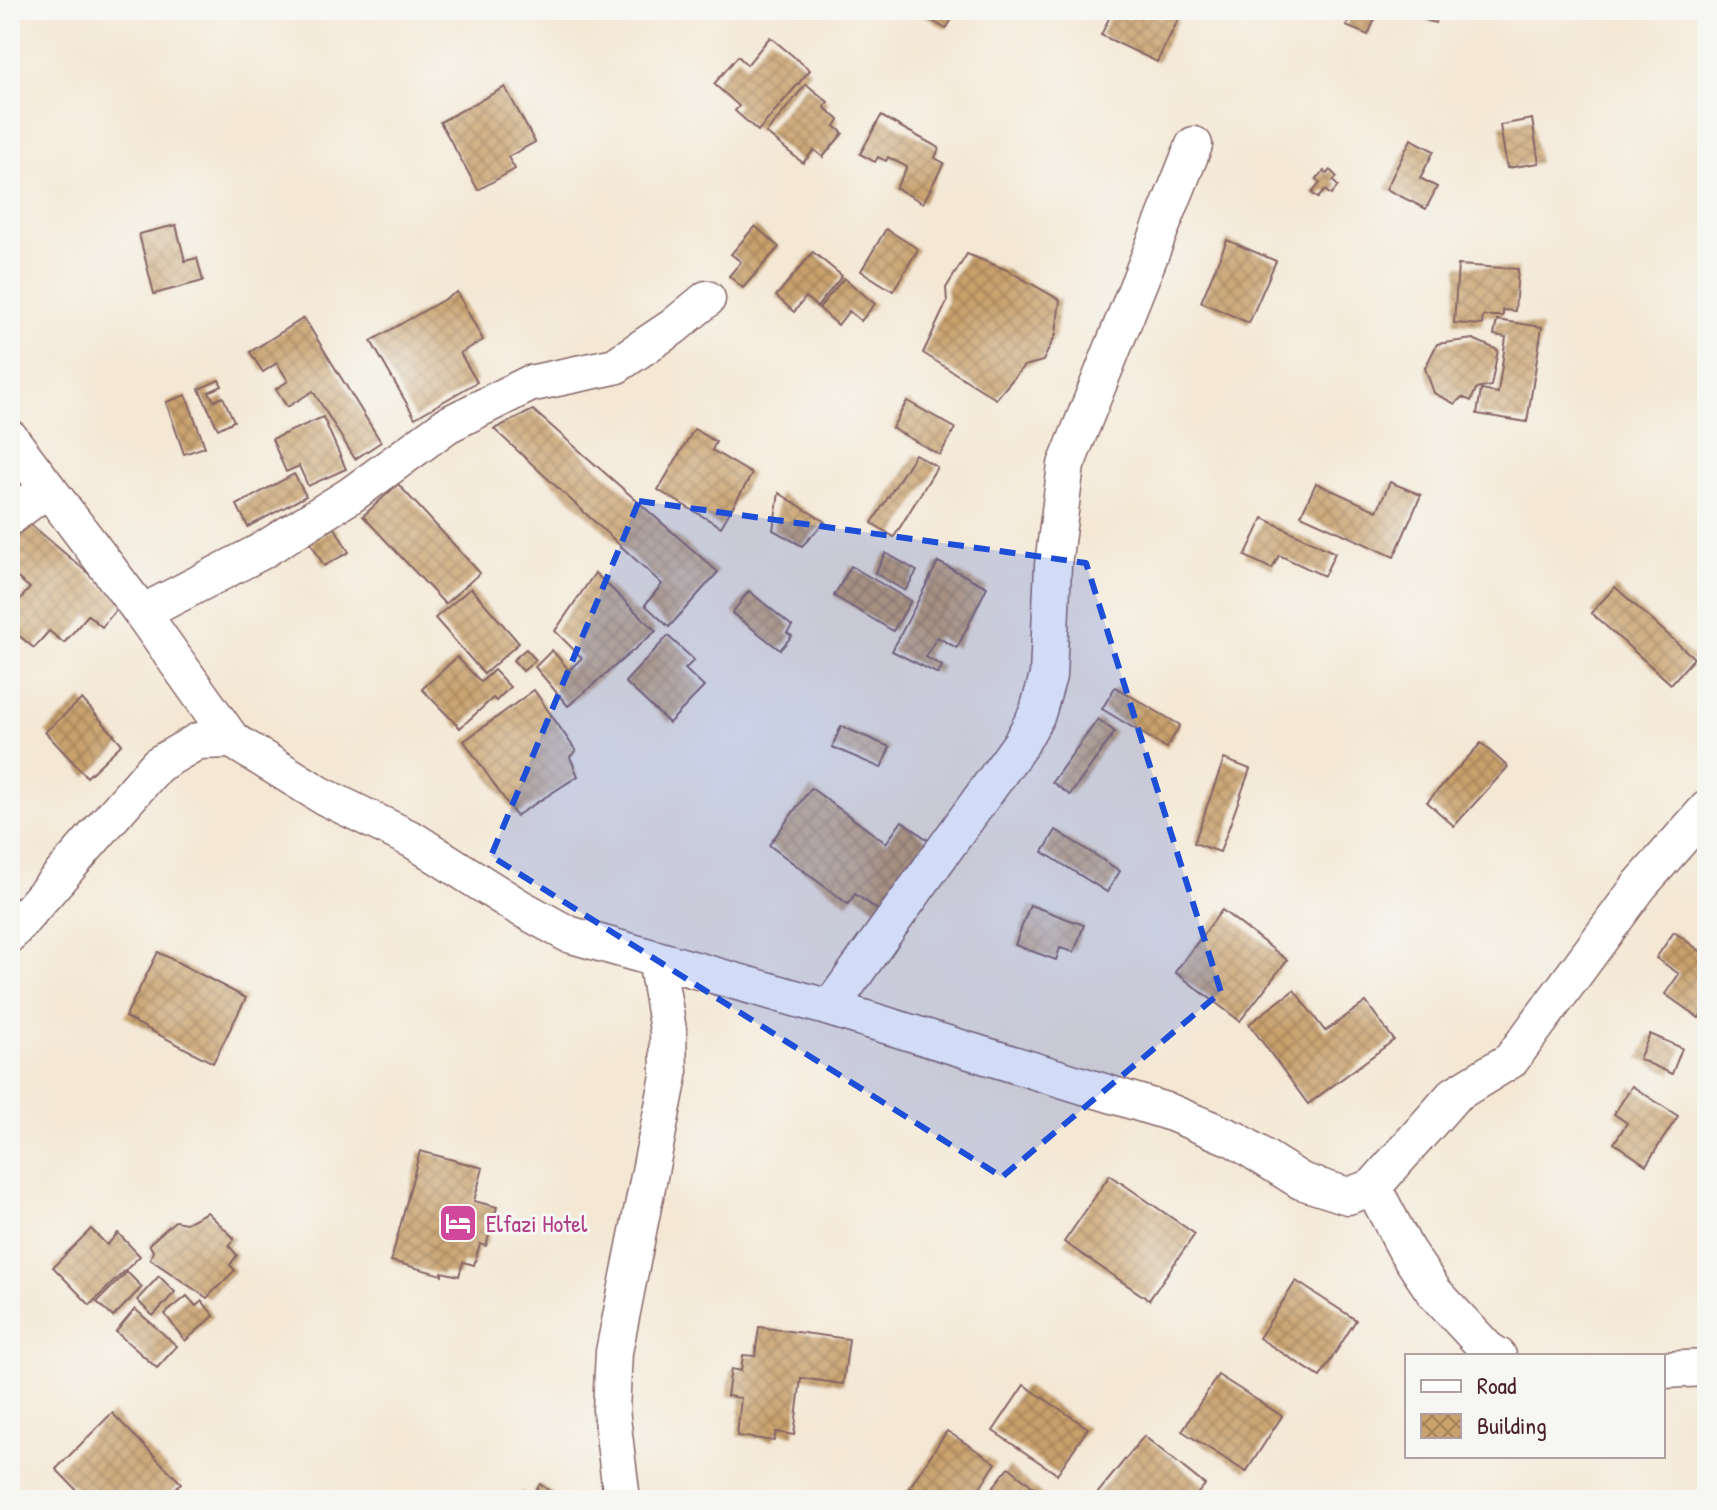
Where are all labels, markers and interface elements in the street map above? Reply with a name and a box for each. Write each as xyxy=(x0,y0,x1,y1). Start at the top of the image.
hotel icon: Elfazi Hotel xyxy=(437,1202,479,1244)
place label: Elfazi Hotel xyxy=(486,1207,588,1239)
legend xyxy=(1405,1354,1665,1458)
text: Road xyxy=(1477,1369,1516,1401)
text: Building xyxy=(1477,1409,1547,1441)

